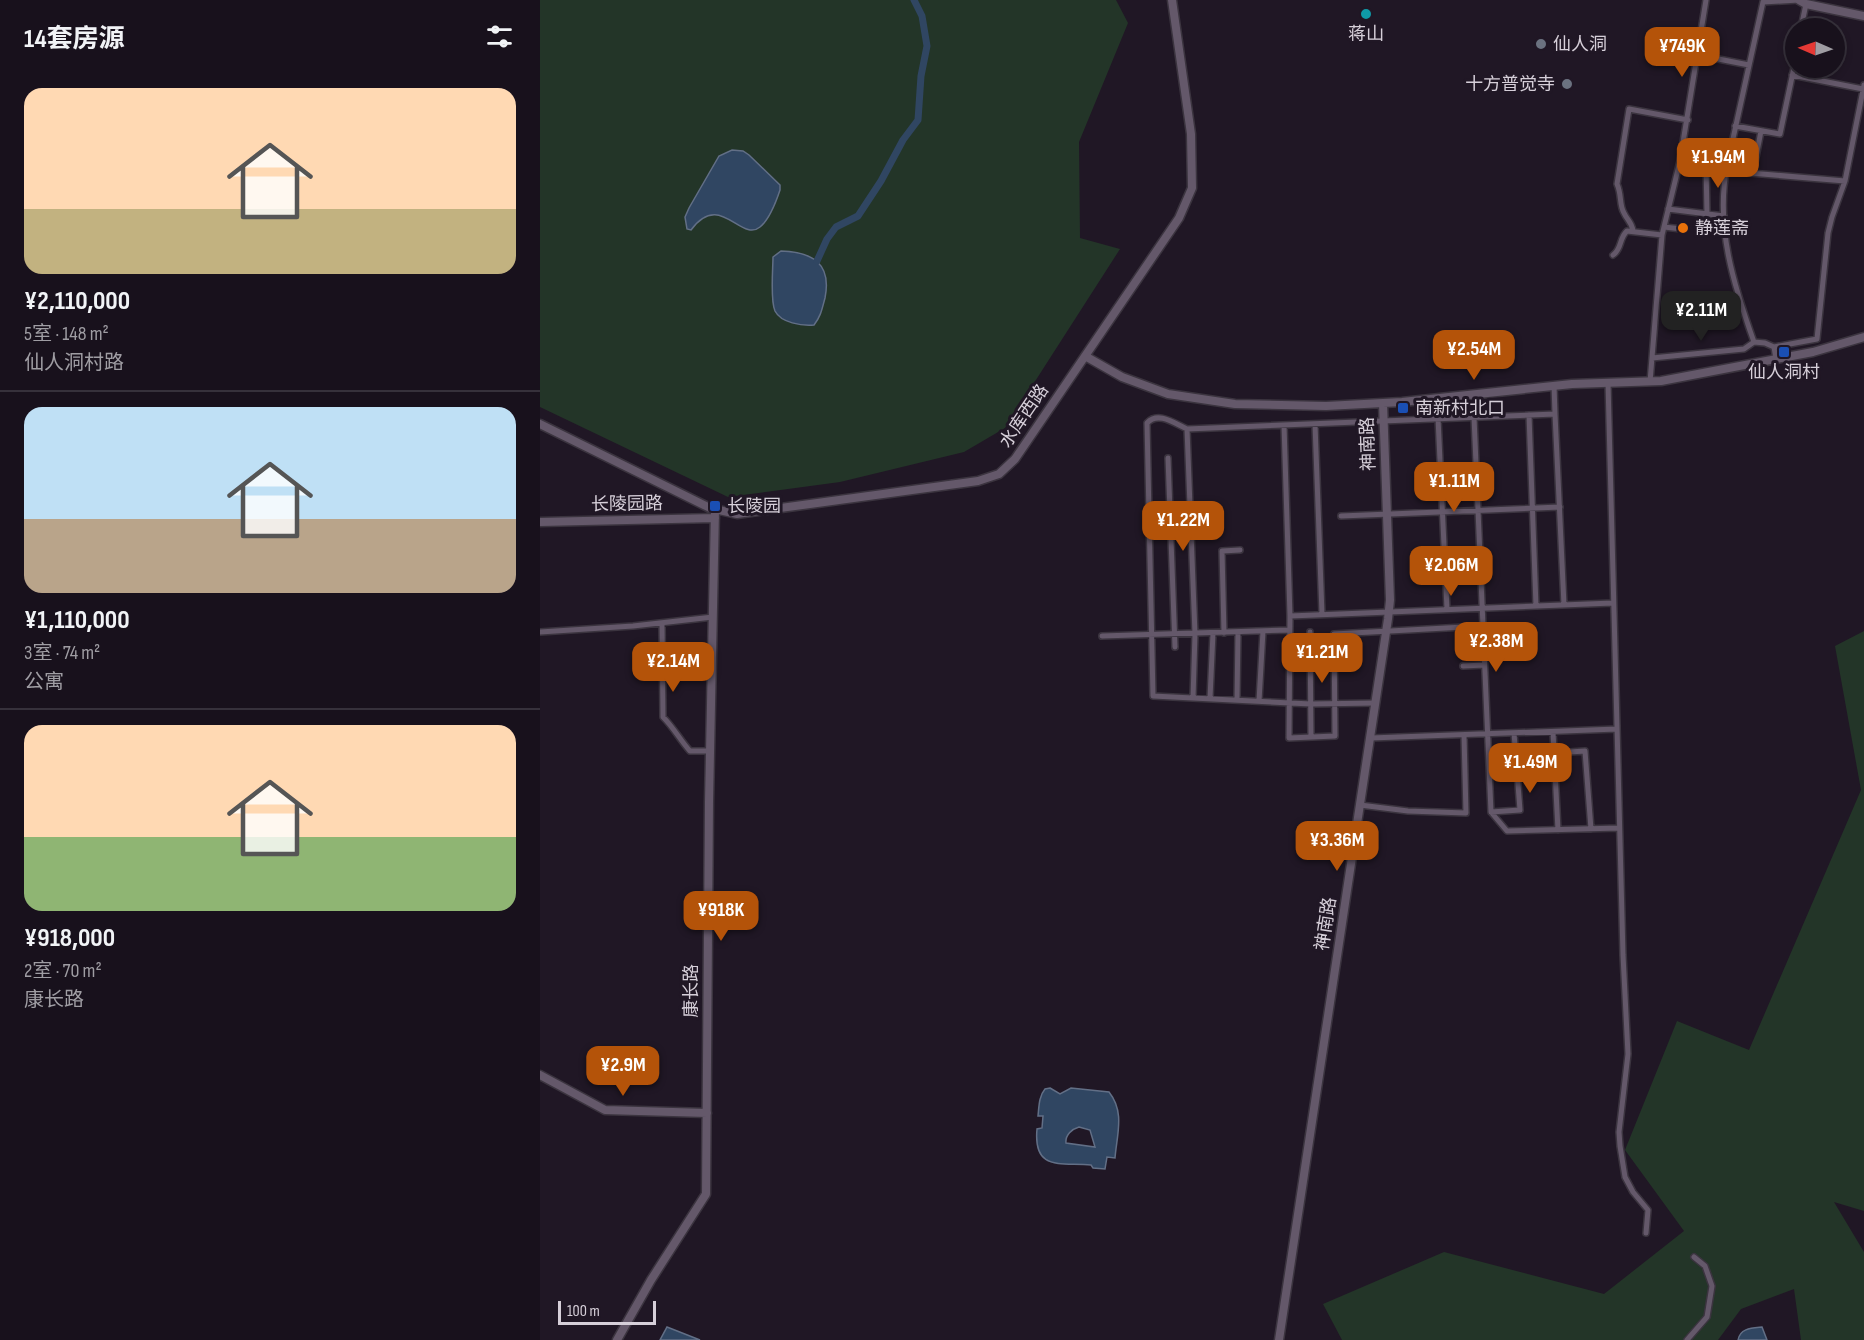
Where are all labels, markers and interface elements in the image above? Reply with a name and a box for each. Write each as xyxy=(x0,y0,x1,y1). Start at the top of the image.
marker: 蒋山 xyxy=(1359,7,1373,21)
north arrow xyxy=(1785,18,1845,78)
map controls xyxy=(1785,18,1845,78)
icon: filters xyxy=(483,20,516,53)
text: 14套房源 xyxy=(24,24,125,55)
place label: 蒋山 xyxy=(1348,24,1384,45)
pin: ¥749K xyxy=(1640,27,1724,78)
place label: 仙人洞 xyxy=(1553,34,1607,55)
text: ¥749K xyxy=(1659,34,1705,58)
marker: 仙人洞 xyxy=(1534,37,1548,51)
place label: 十方普觉寺 xyxy=(1465,74,1555,95)
marker: 十方普觉寺 xyxy=(1560,77,1574,91)
icon: home xyxy=(216,127,324,235)
pin: ¥1.94M xyxy=(1669,138,1767,189)
text: ¥1.94M xyxy=(1691,145,1745,169)
place label: 静莲斋 xyxy=(1695,218,1749,239)
marker: 静莲斋 xyxy=(1676,221,1690,235)
text: ¥2,110,000 xyxy=(24,286,130,317)
pin: ¥2.11M xyxy=(1652,291,1750,342)
text: ¥2.11M xyxy=(1675,298,1727,322)
text: 5室 · 148 m² xyxy=(24,322,109,346)
pin: ¥2.54M xyxy=(1425,330,1523,381)
text: ¥2.54M xyxy=(1447,337,1501,361)
marker: 仙人洞村 xyxy=(1777,345,1791,359)
text: 仙人洞村路 xyxy=(24,351,124,375)
place label: 仙人洞村 xyxy=(1748,362,1820,383)
street label: 水库西路 xyxy=(995,380,1053,452)
place label: 南新村北口 xyxy=(1415,398,1505,419)
marker: 南新村北口 xyxy=(1396,401,1410,415)
street label: 神南路 xyxy=(1357,417,1379,471)
icon: home xyxy=(216,446,324,554)
pin: ¥1.11M xyxy=(1405,462,1503,513)
text: ¥1.11M xyxy=(1428,469,1480,493)
street label: 长陵园路 xyxy=(591,493,663,515)
place label: 长陵园 xyxy=(727,496,781,517)
marker: 长陵园 xyxy=(708,499,722,513)
pin: ¥1.22M xyxy=(1134,501,1232,552)
text: ¥1.22M xyxy=(1156,508,1210,532)
pin: ¥2.06M xyxy=(1402,546,1500,597)
text: ¥2.06M xyxy=(1424,553,1478,577)
text: ¥1,110,000 xyxy=(24,605,130,636)
pin: ¥2.38M xyxy=(1447,622,1545,673)
text: ¥2.38M xyxy=(1469,629,1523,653)
pin: ¥1.21M xyxy=(1273,633,1371,684)
text: ¥1.21M xyxy=(1296,640,1348,664)
text: 3室 · 74 m² xyxy=(24,641,100,665)
pin: ¥2.14M xyxy=(624,642,722,693)
text: ¥2.14M xyxy=(646,649,700,673)
text: 公寓 xyxy=(24,670,64,694)
pin: ¥1.49M xyxy=(1481,743,1579,794)
text: ¥1.49M xyxy=(1503,750,1557,774)
icon: home xyxy=(216,764,324,872)
pin: ¥3.36M xyxy=(1288,821,1386,872)
text: ¥3.36M xyxy=(1310,828,1364,852)
pin: ¥918K xyxy=(679,891,763,942)
street label: 神南路 xyxy=(1311,896,1341,952)
text: ¥918K xyxy=(698,898,744,922)
text: ¥918,000 xyxy=(24,923,115,954)
text: 2室 · 70 m² xyxy=(24,959,102,983)
street label: 康长路 xyxy=(681,964,702,1018)
text: 康长路 xyxy=(24,988,84,1012)
pin: ¥2.9M xyxy=(581,1046,665,1097)
text: ¥2.9M xyxy=(600,1053,646,1077)
scale bar xyxy=(558,1298,656,1326)
text: 100 m xyxy=(567,1302,600,1321)

